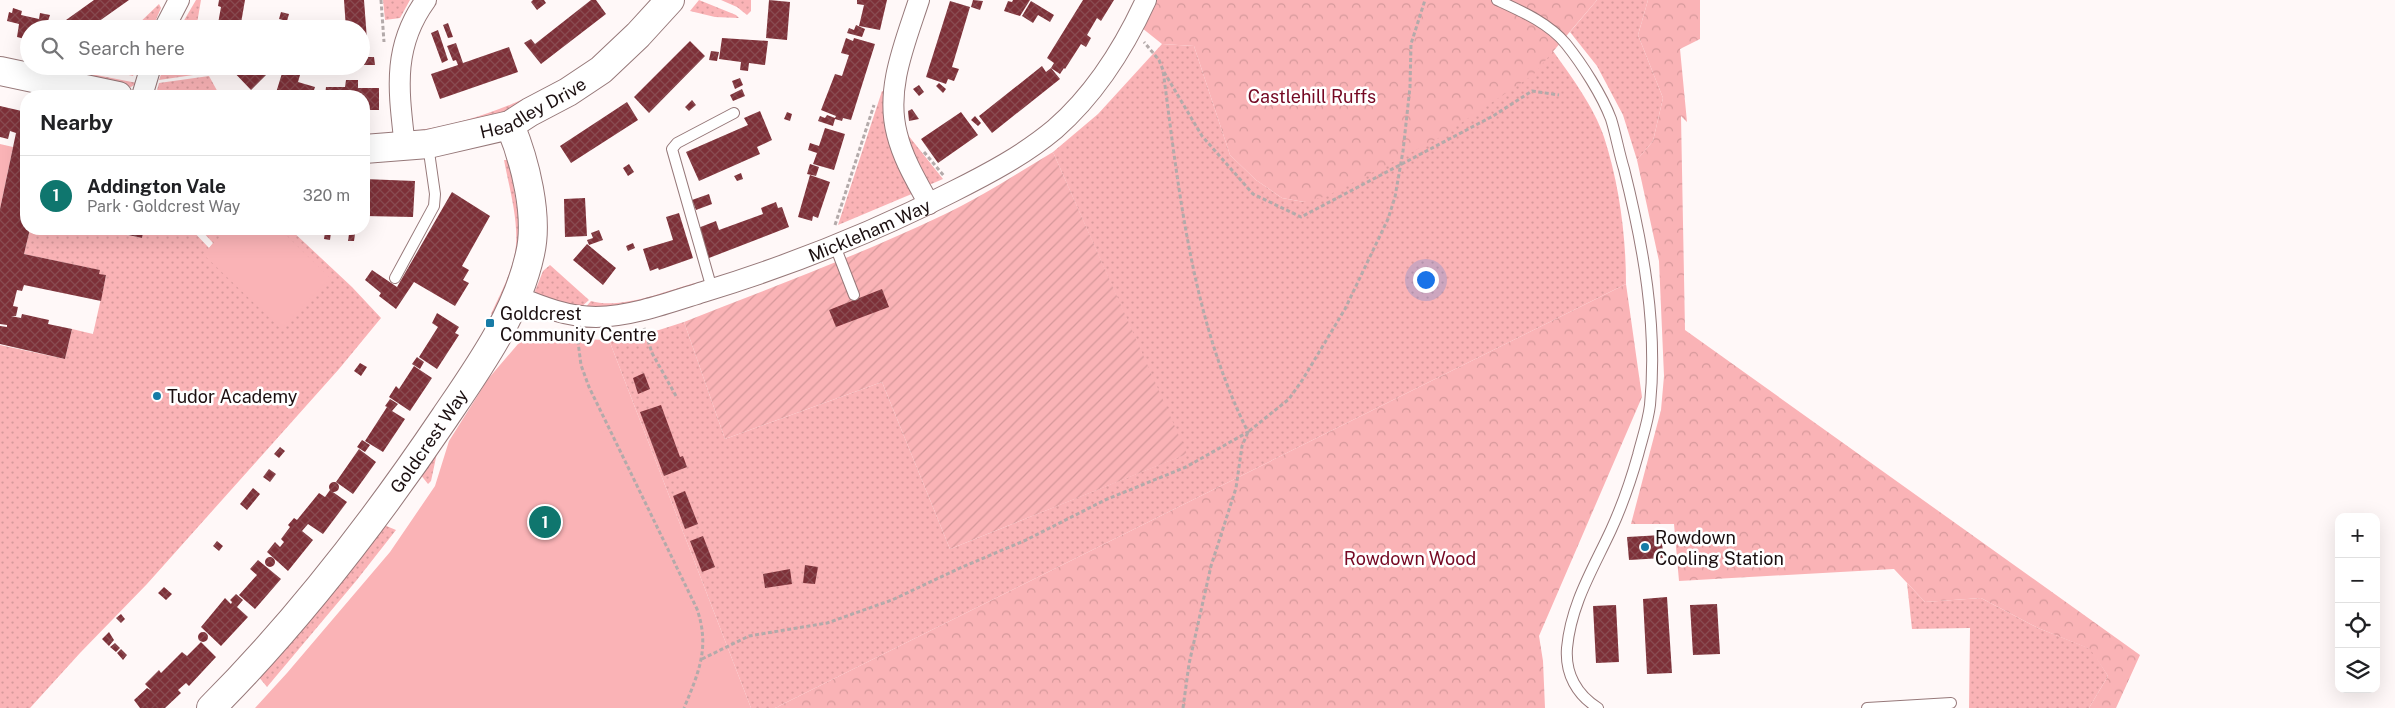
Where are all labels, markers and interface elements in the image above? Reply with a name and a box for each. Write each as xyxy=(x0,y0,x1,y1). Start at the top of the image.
search box xyxy=(20,20,370,75)
icon: search xyxy=(38,34,66,62)
text: Search here xyxy=(78,37,185,59)
street label: Headley Drive xyxy=(478,73,590,142)
park label: Castlehill Ruffs xyxy=(1248,86,1376,107)
text: Nearby xyxy=(40,110,113,135)
text: Addington Vale xyxy=(87,175,226,197)
text: 1 xyxy=(53,186,59,205)
text: 320 m xyxy=(303,186,350,205)
street label: Mickleham Way xyxy=(805,194,934,265)
text: Park · Goldcrest Way xyxy=(87,197,240,216)
your location xyxy=(1413,267,1439,293)
place label: Goldcrest Community Centre xyxy=(500,303,657,345)
marker: Goldcrest Community Centre xyxy=(484,317,496,329)
street label: Goldcrest Way xyxy=(385,385,472,497)
place label: Tudor Academy xyxy=(167,386,298,407)
marker: Tudor Academy xyxy=(151,390,163,402)
pin: 1 xyxy=(529,503,561,541)
map controls xyxy=(2335,513,2380,693)
button: + xyxy=(2335,513,2380,558)
place label: Rowdown Cooling Station xyxy=(1655,527,1784,569)
marker: Rowdown Cooling Station xyxy=(1639,541,1651,553)
park label: Rowdown Wood xyxy=(1344,548,1476,569)
button: − xyxy=(2335,558,2380,603)
button: locate xyxy=(2335,603,2380,648)
button: layers xyxy=(2335,648,2380,693)

